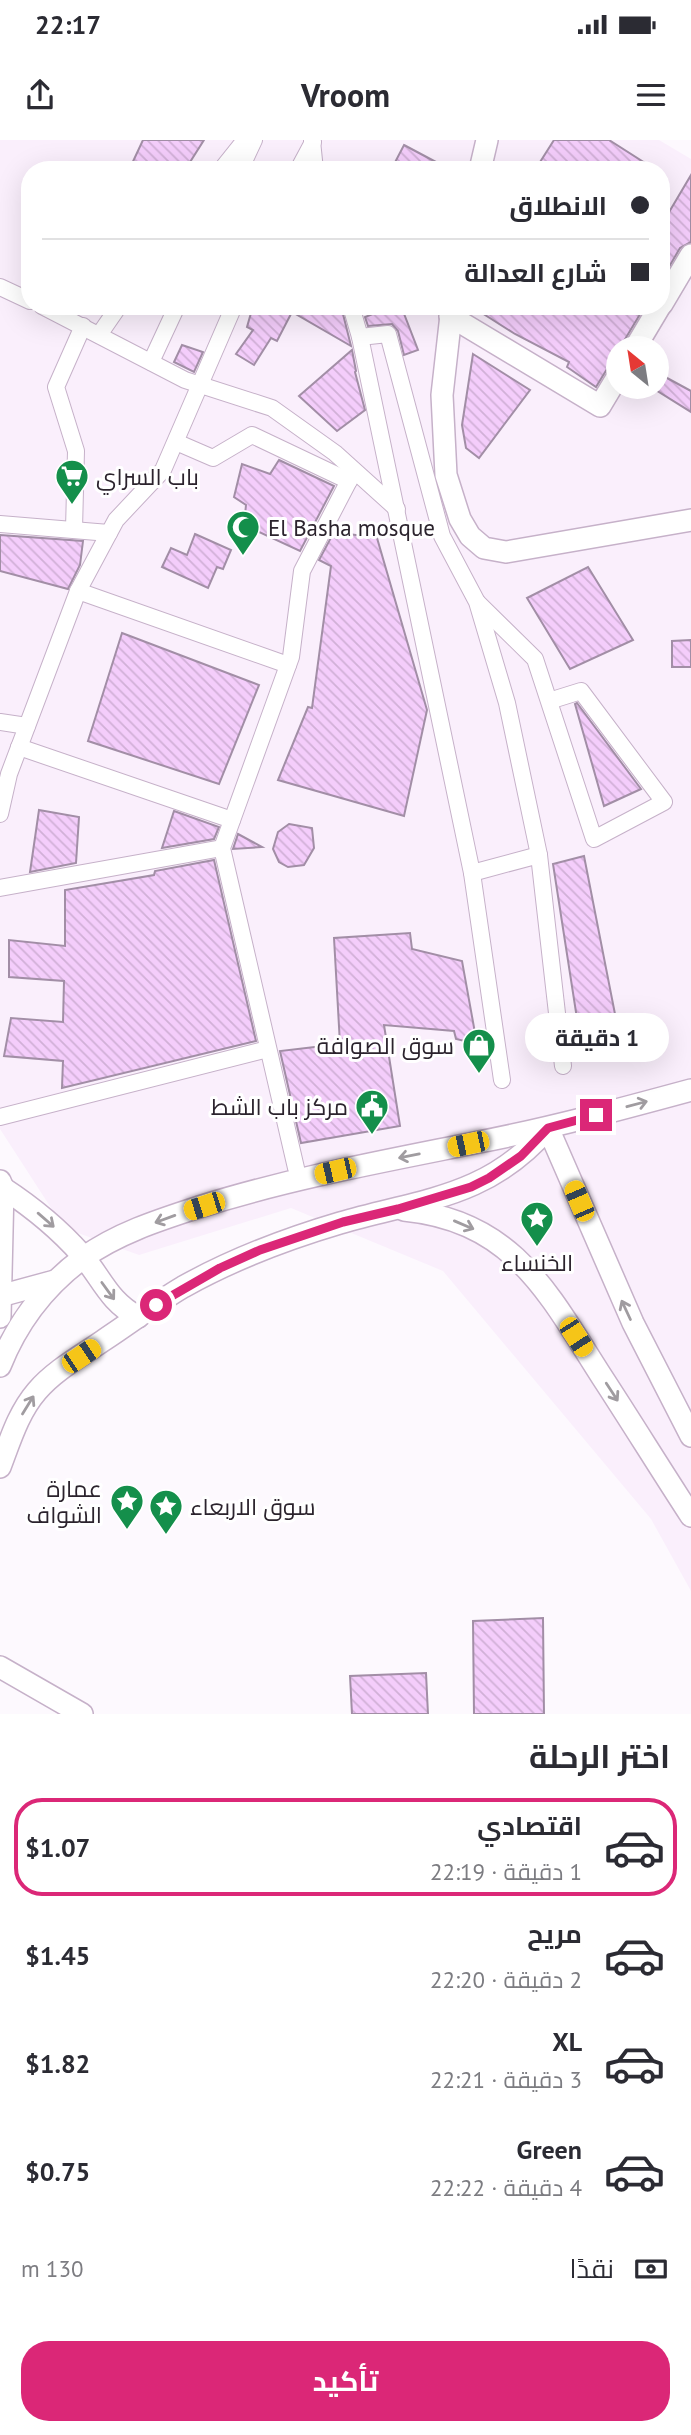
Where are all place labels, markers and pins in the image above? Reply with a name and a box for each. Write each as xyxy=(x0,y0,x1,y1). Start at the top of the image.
supermarket icon: باب السراي xyxy=(53,457,91,506)
place label: باب السراي xyxy=(96,462,199,495)
mosque icon: El Basha mosque xyxy=(224,508,262,557)
place label: El Basha mosque xyxy=(268,513,435,542)
shop icon: سوق الصوافة xyxy=(460,1026,498,1075)
place label: سوق الصوافة xyxy=(317,1031,454,1060)
public building icon: مركز باب الشط xyxy=(353,1087,391,1136)
place label: مركز باب الشط xyxy=(211,1092,348,1121)
place icon: الخنساء xyxy=(518,1199,556,1248)
place label: الخنساء xyxy=(501,1248,573,1277)
place label: عمارة الشواف xyxy=(26,1474,102,1529)
place icon: عمارة الشواف xyxy=(108,1482,146,1531)
place icon: سوق الاربعاء xyxy=(147,1487,185,1536)
place label: سوق الاربعاء xyxy=(190,1492,315,1521)

